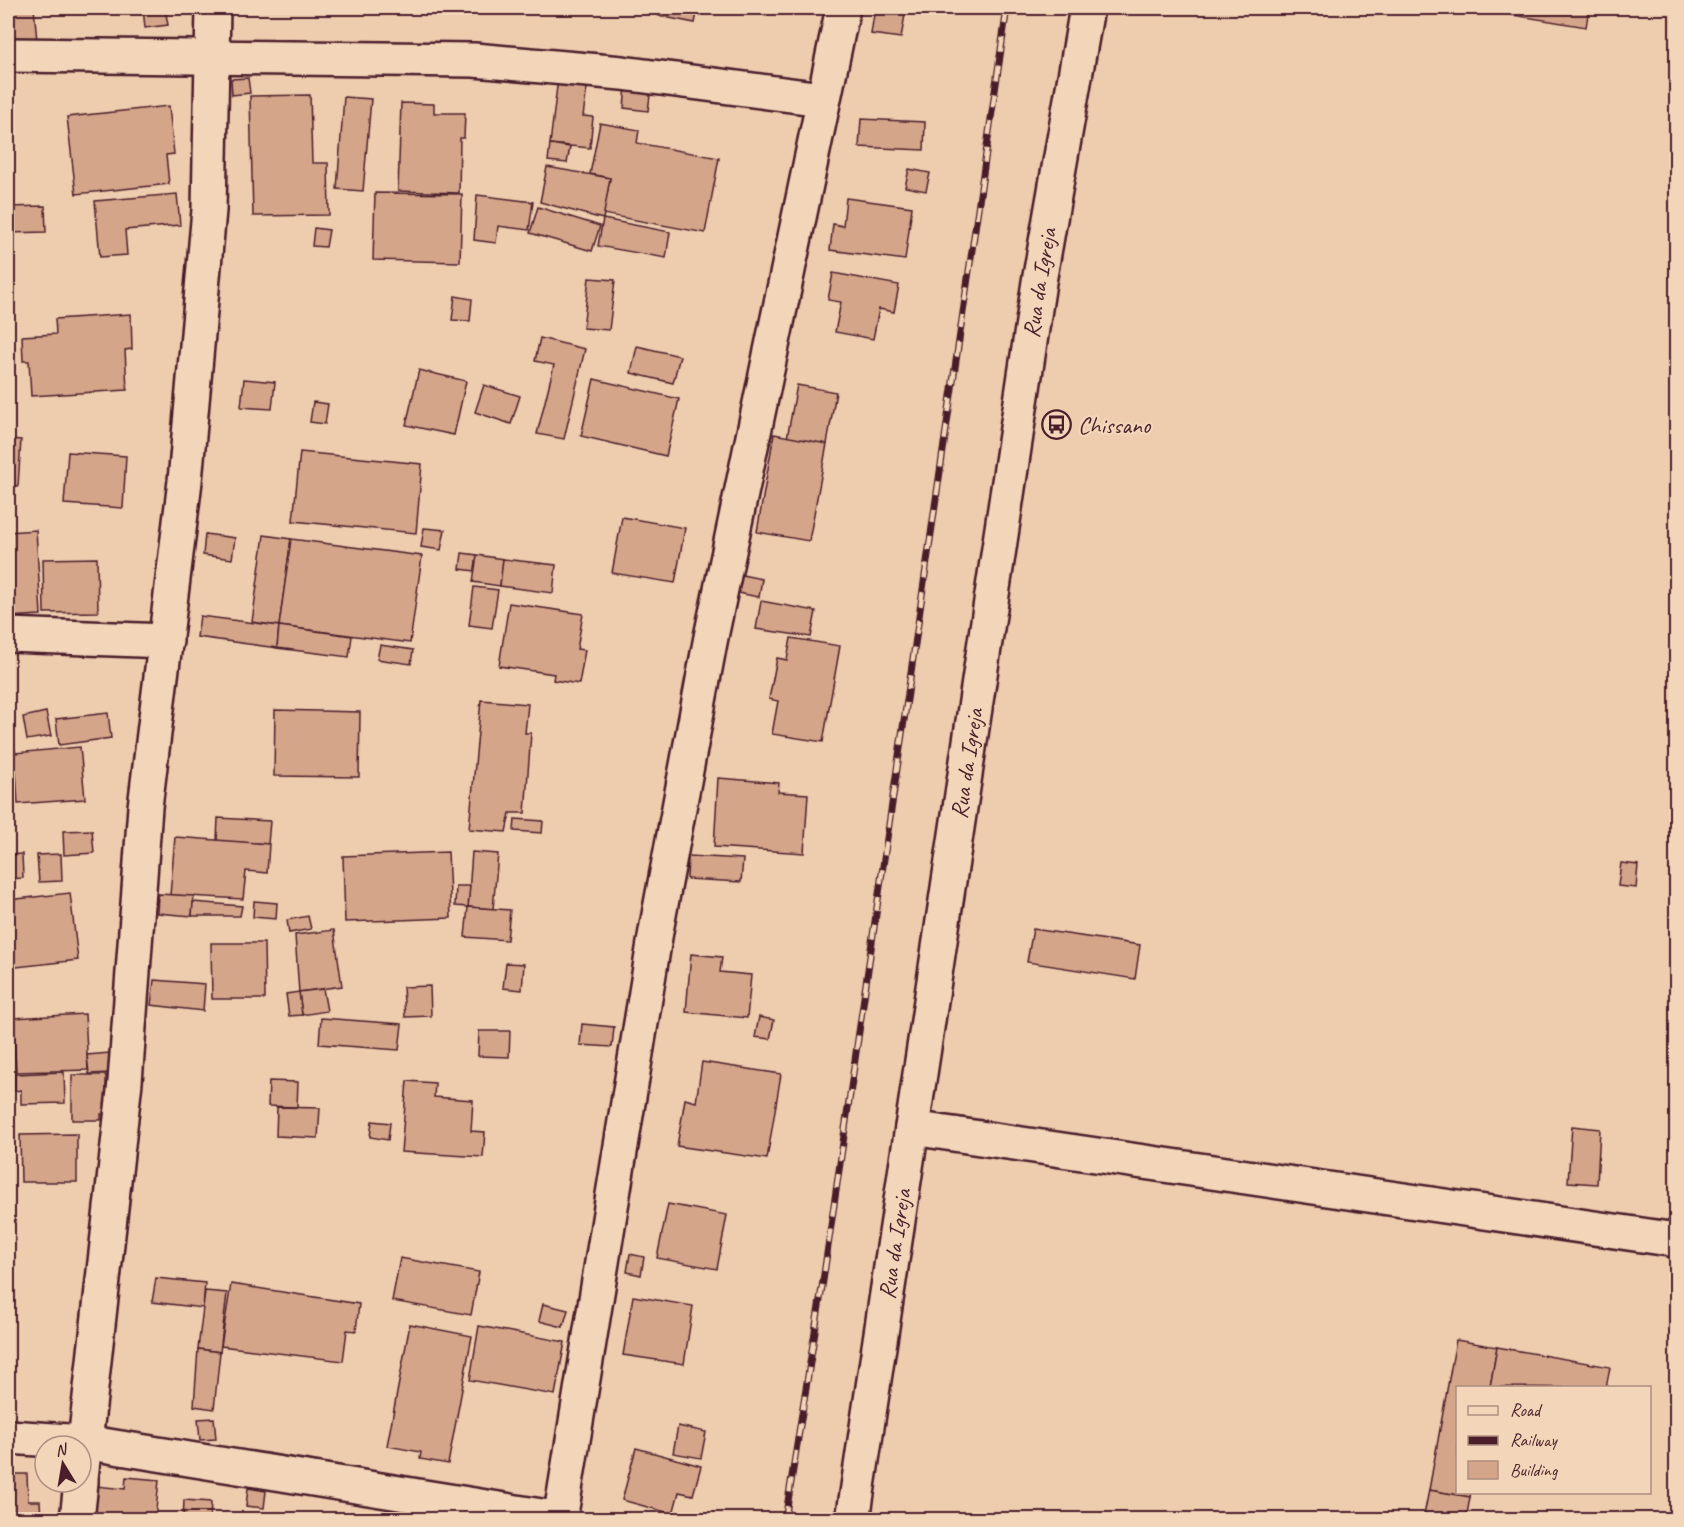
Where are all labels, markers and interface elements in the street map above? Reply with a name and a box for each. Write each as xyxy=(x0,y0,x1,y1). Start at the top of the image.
street label: Rua da Igreja xyxy=(1016,224,1063,340)
bus stop icon: Chissano xyxy=(1041,409,1073,441)
place label: Chissano xyxy=(1078,410,1152,440)
street label: Rua da Igreja xyxy=(944,705,990,820)
street label: Rua da Igreja xyxy=(871,1186,918,1301)
legend xyxy=(1456,1386,1651,1494)
text: Road xyxy=(1510,1399,1543,1421)
text: Railway xyxy=(1510,1429,1558,1451)
north arrow xyxy=(33,1434,93,1494)
text: N xyxy=(54,1439,70,1461)
text: Building xyxy=(1510,1459,1559,1481)

